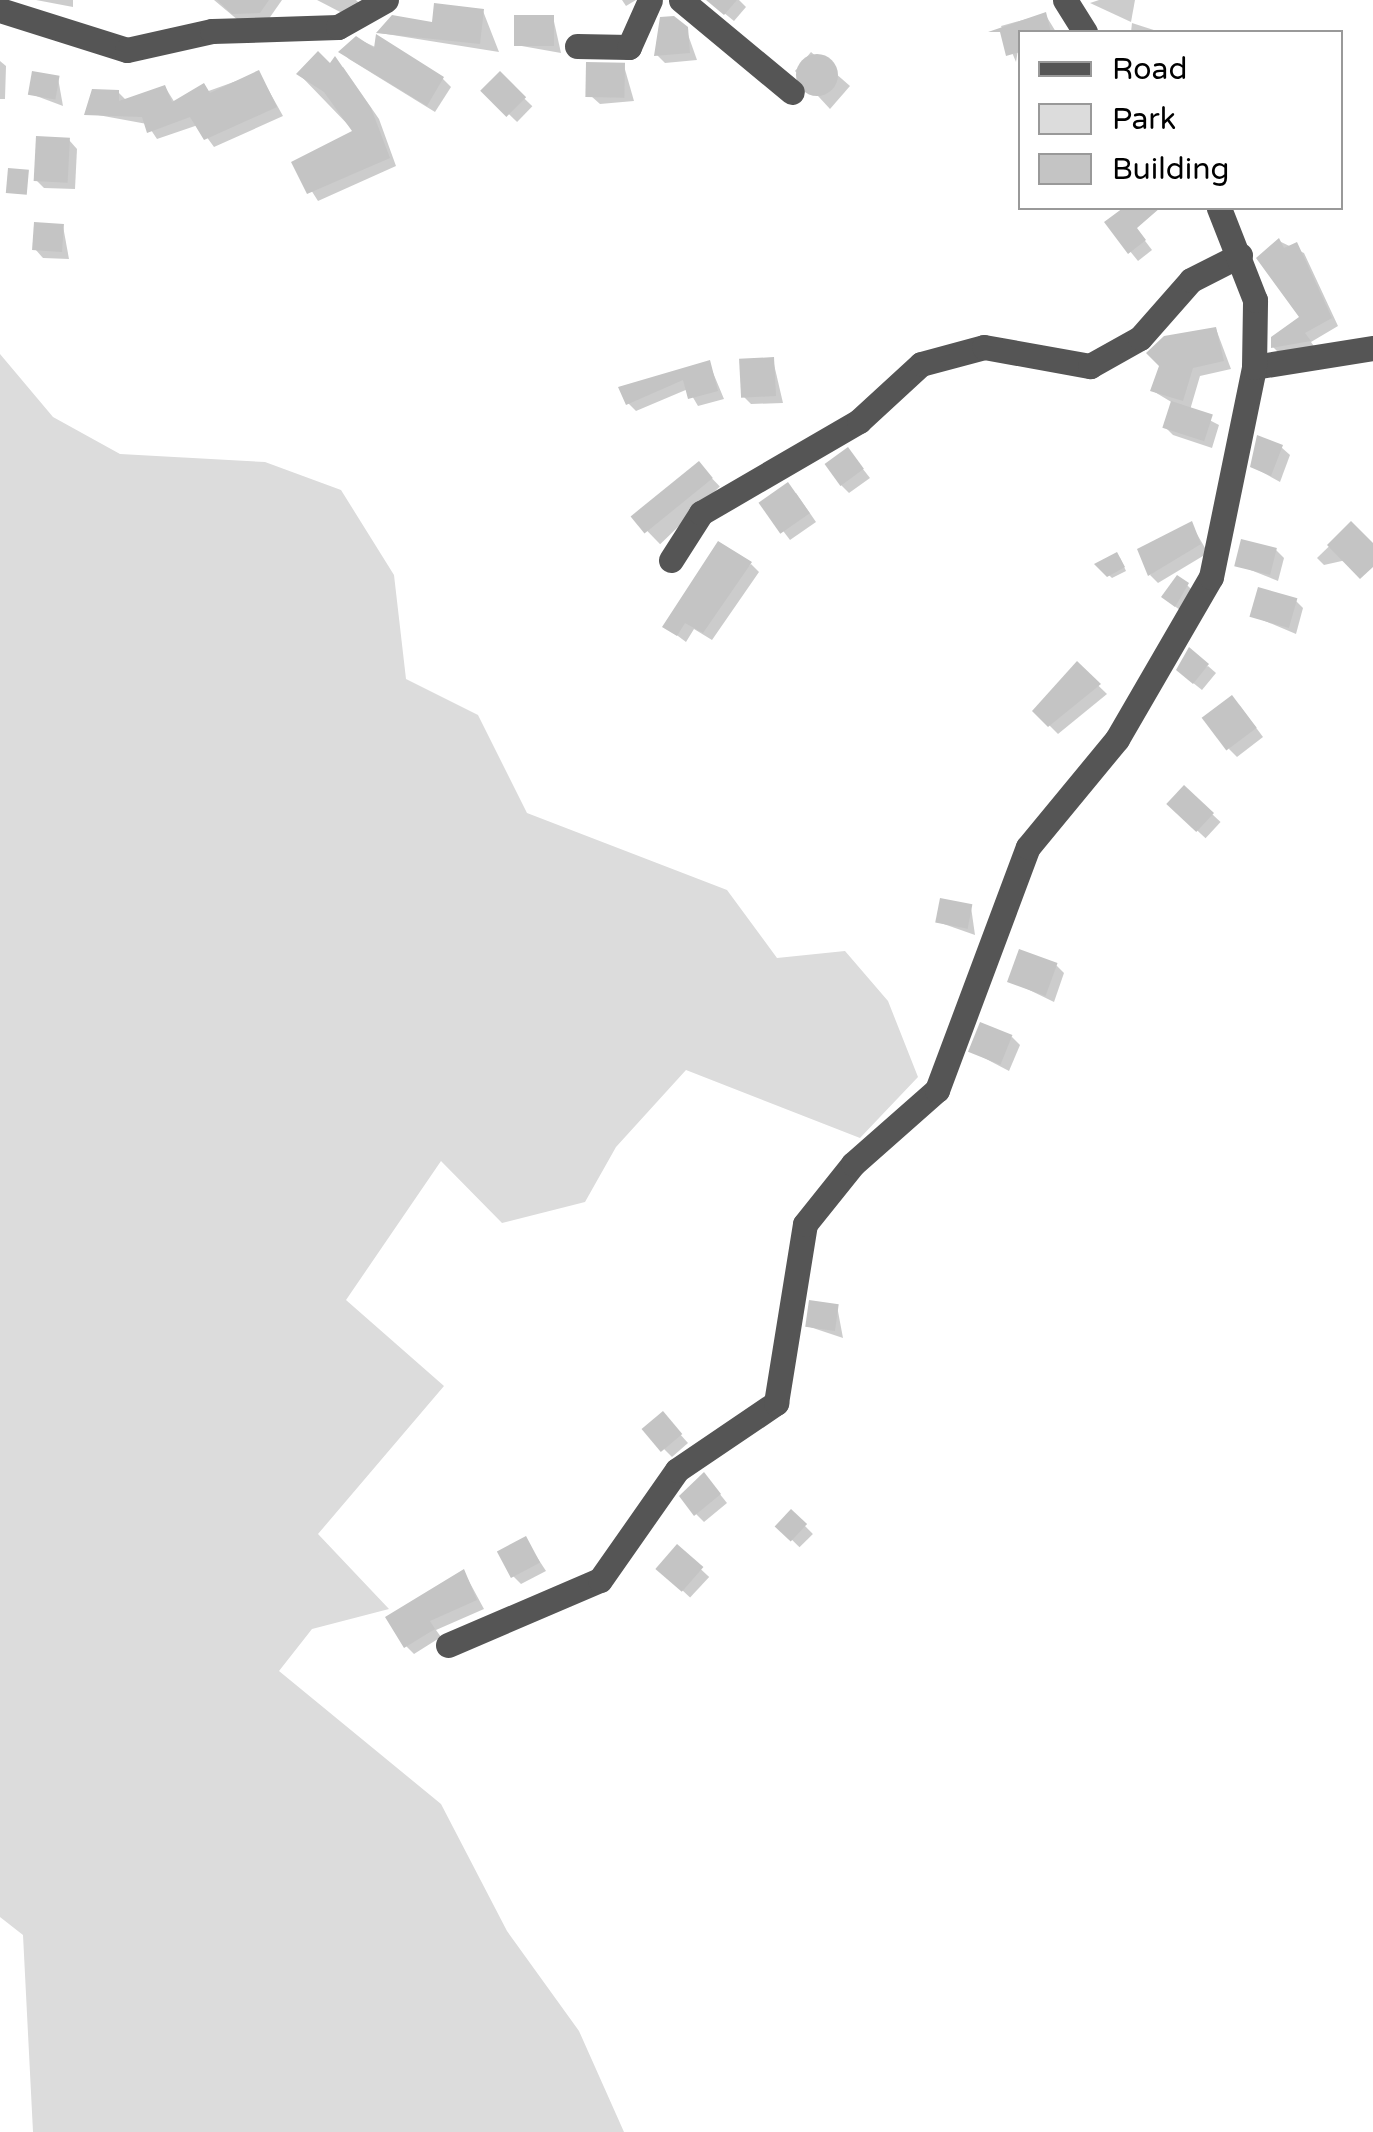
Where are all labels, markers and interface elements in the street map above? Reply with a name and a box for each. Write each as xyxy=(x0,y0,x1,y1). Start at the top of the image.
legend xyxy=(1018,30,1343,210)
text: Road xyxy=(1112,51,1187,88)
text: Park xyxy=(1112,101,1176,138)
text: Building xyxy=(1112,151,1229,188)

